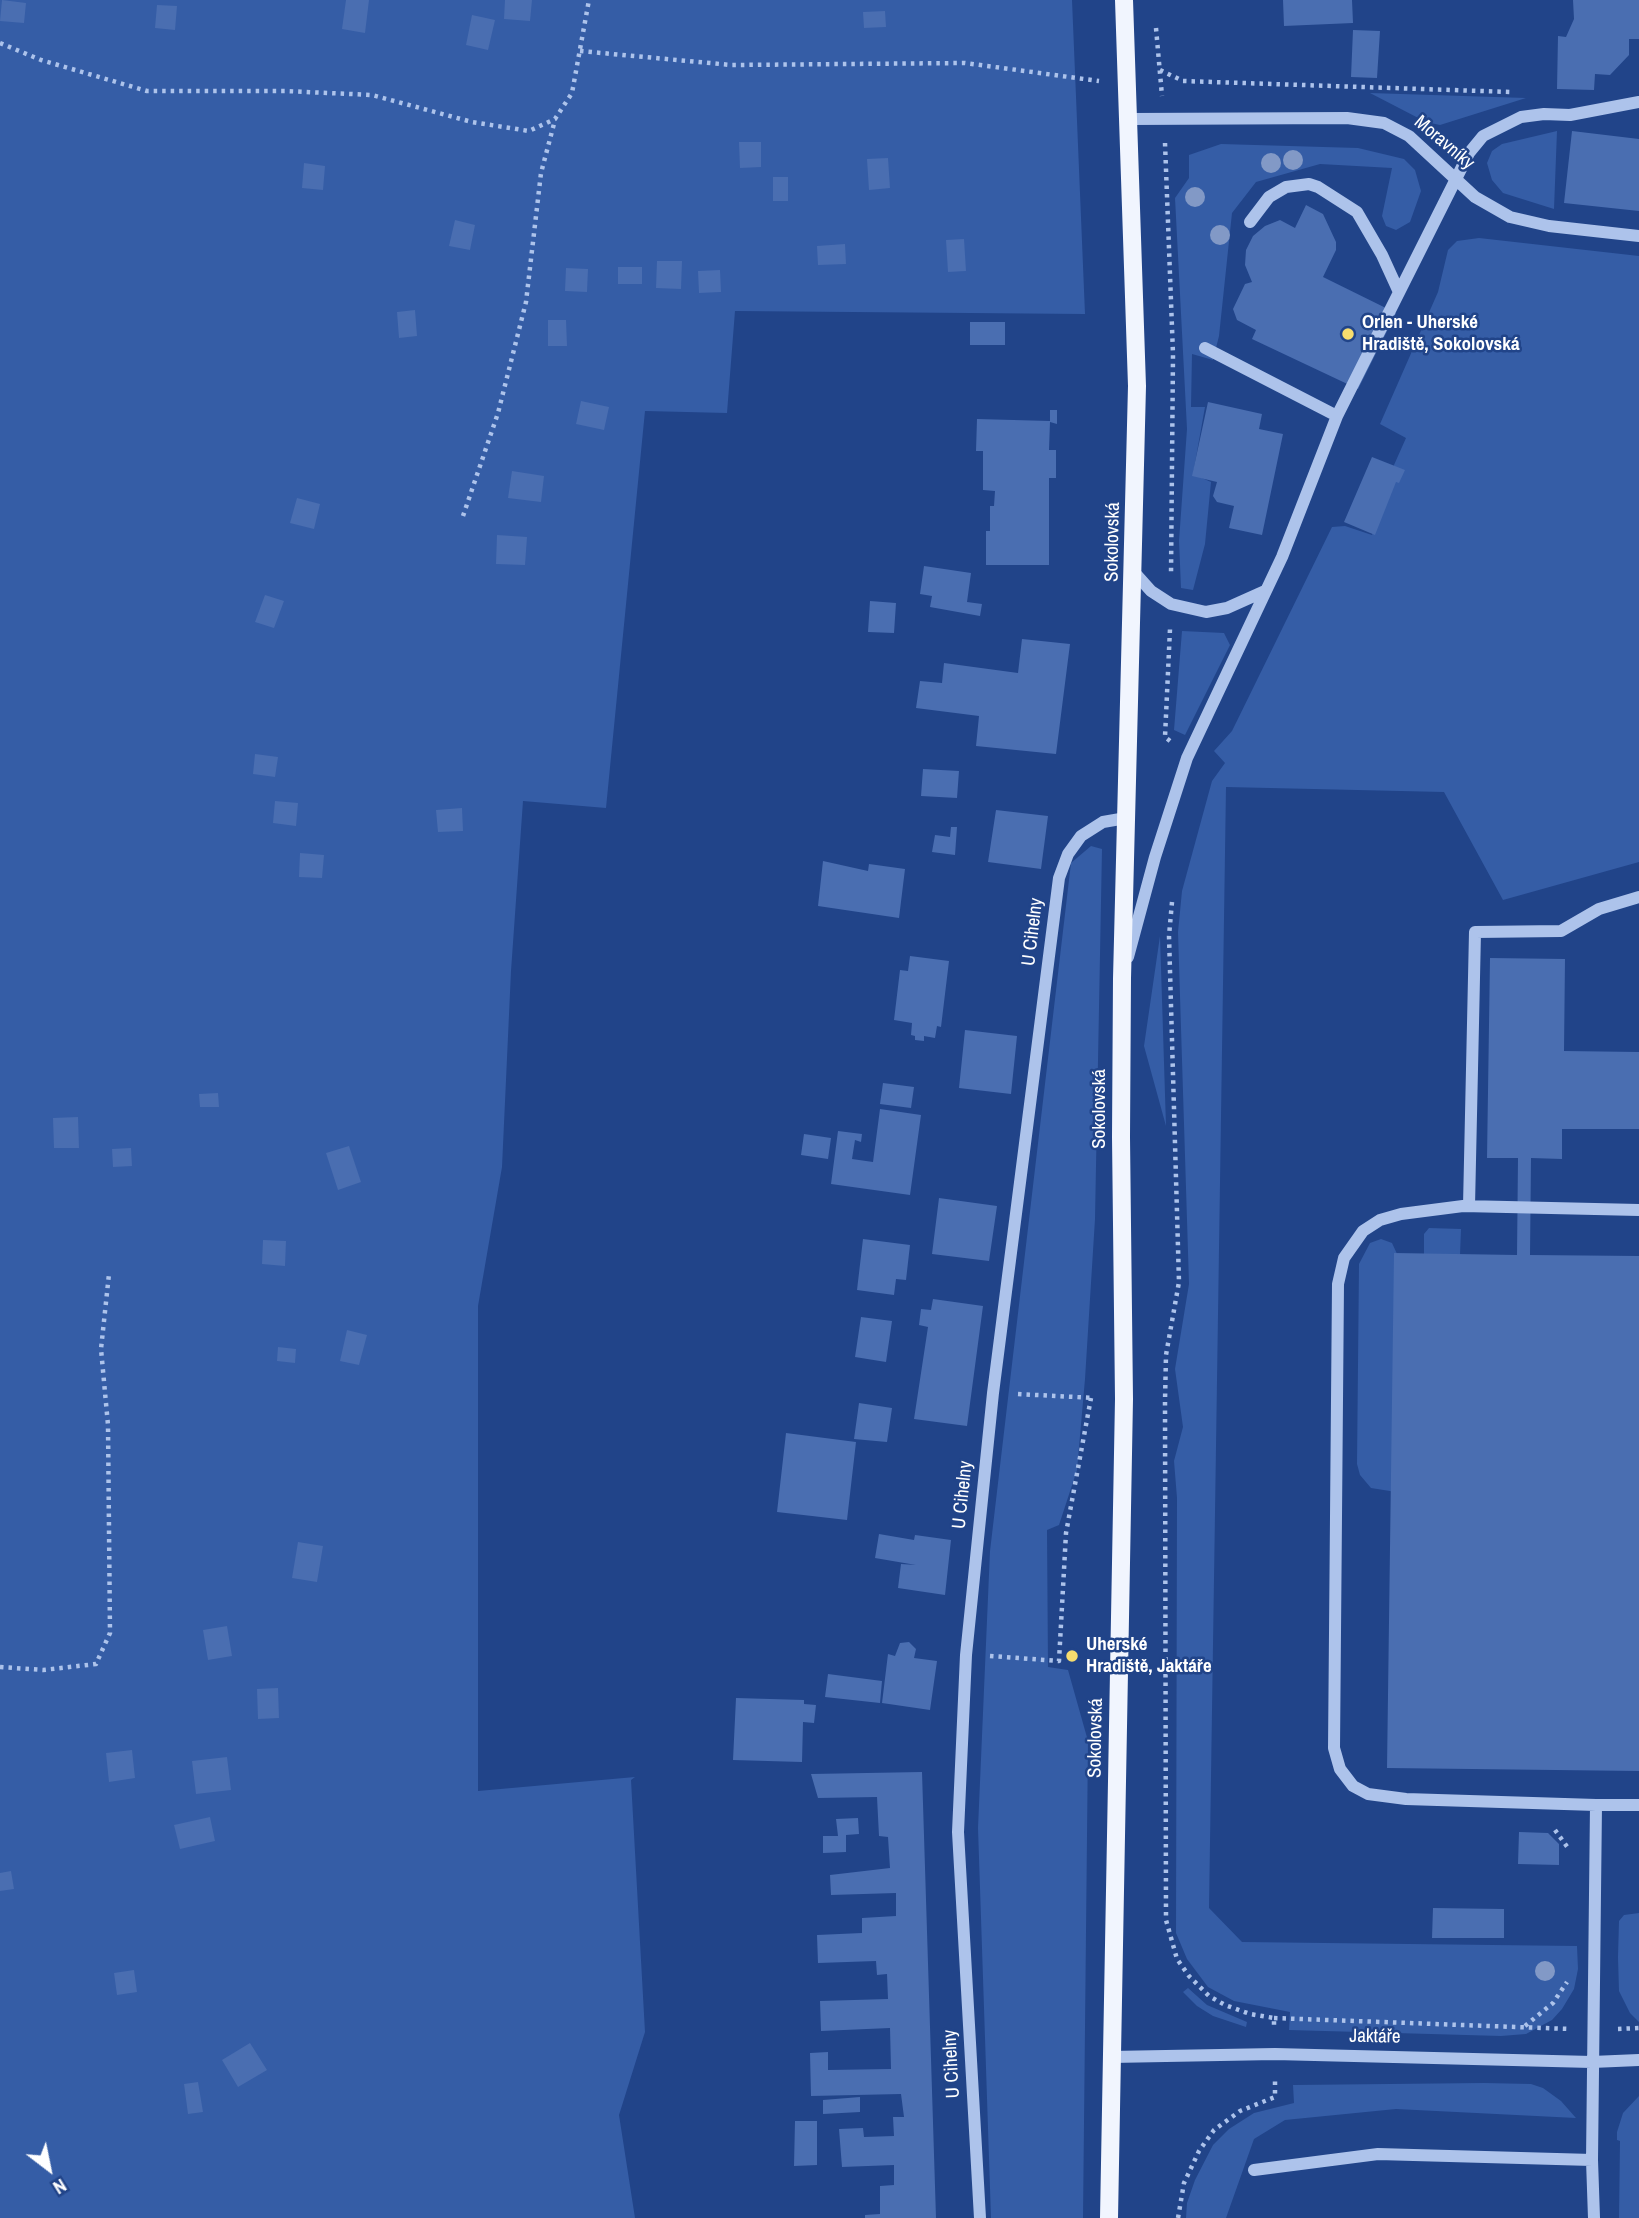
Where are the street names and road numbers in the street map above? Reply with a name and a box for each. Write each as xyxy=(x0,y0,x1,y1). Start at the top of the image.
street label: Moravníky xyxy=(1409,111,1479,175)
street label: Sokolovská xyxy=(1101,502,1125,582)
street label: U Cihelny xyxy=(1018,897,1048,967)
street label: Sokolovská xyxy=(1089,1069,1111,1149)
street label: U Cihelny xyxy=(948,1460,978,1530)
street label: Sokolovská xyxy=(1084,1698,1108,1778)
street label: Jaktáře xyxy=(1349,2025,1401,2049)
street label: U Cihelny xyxy=(939,2029,965,2099)

